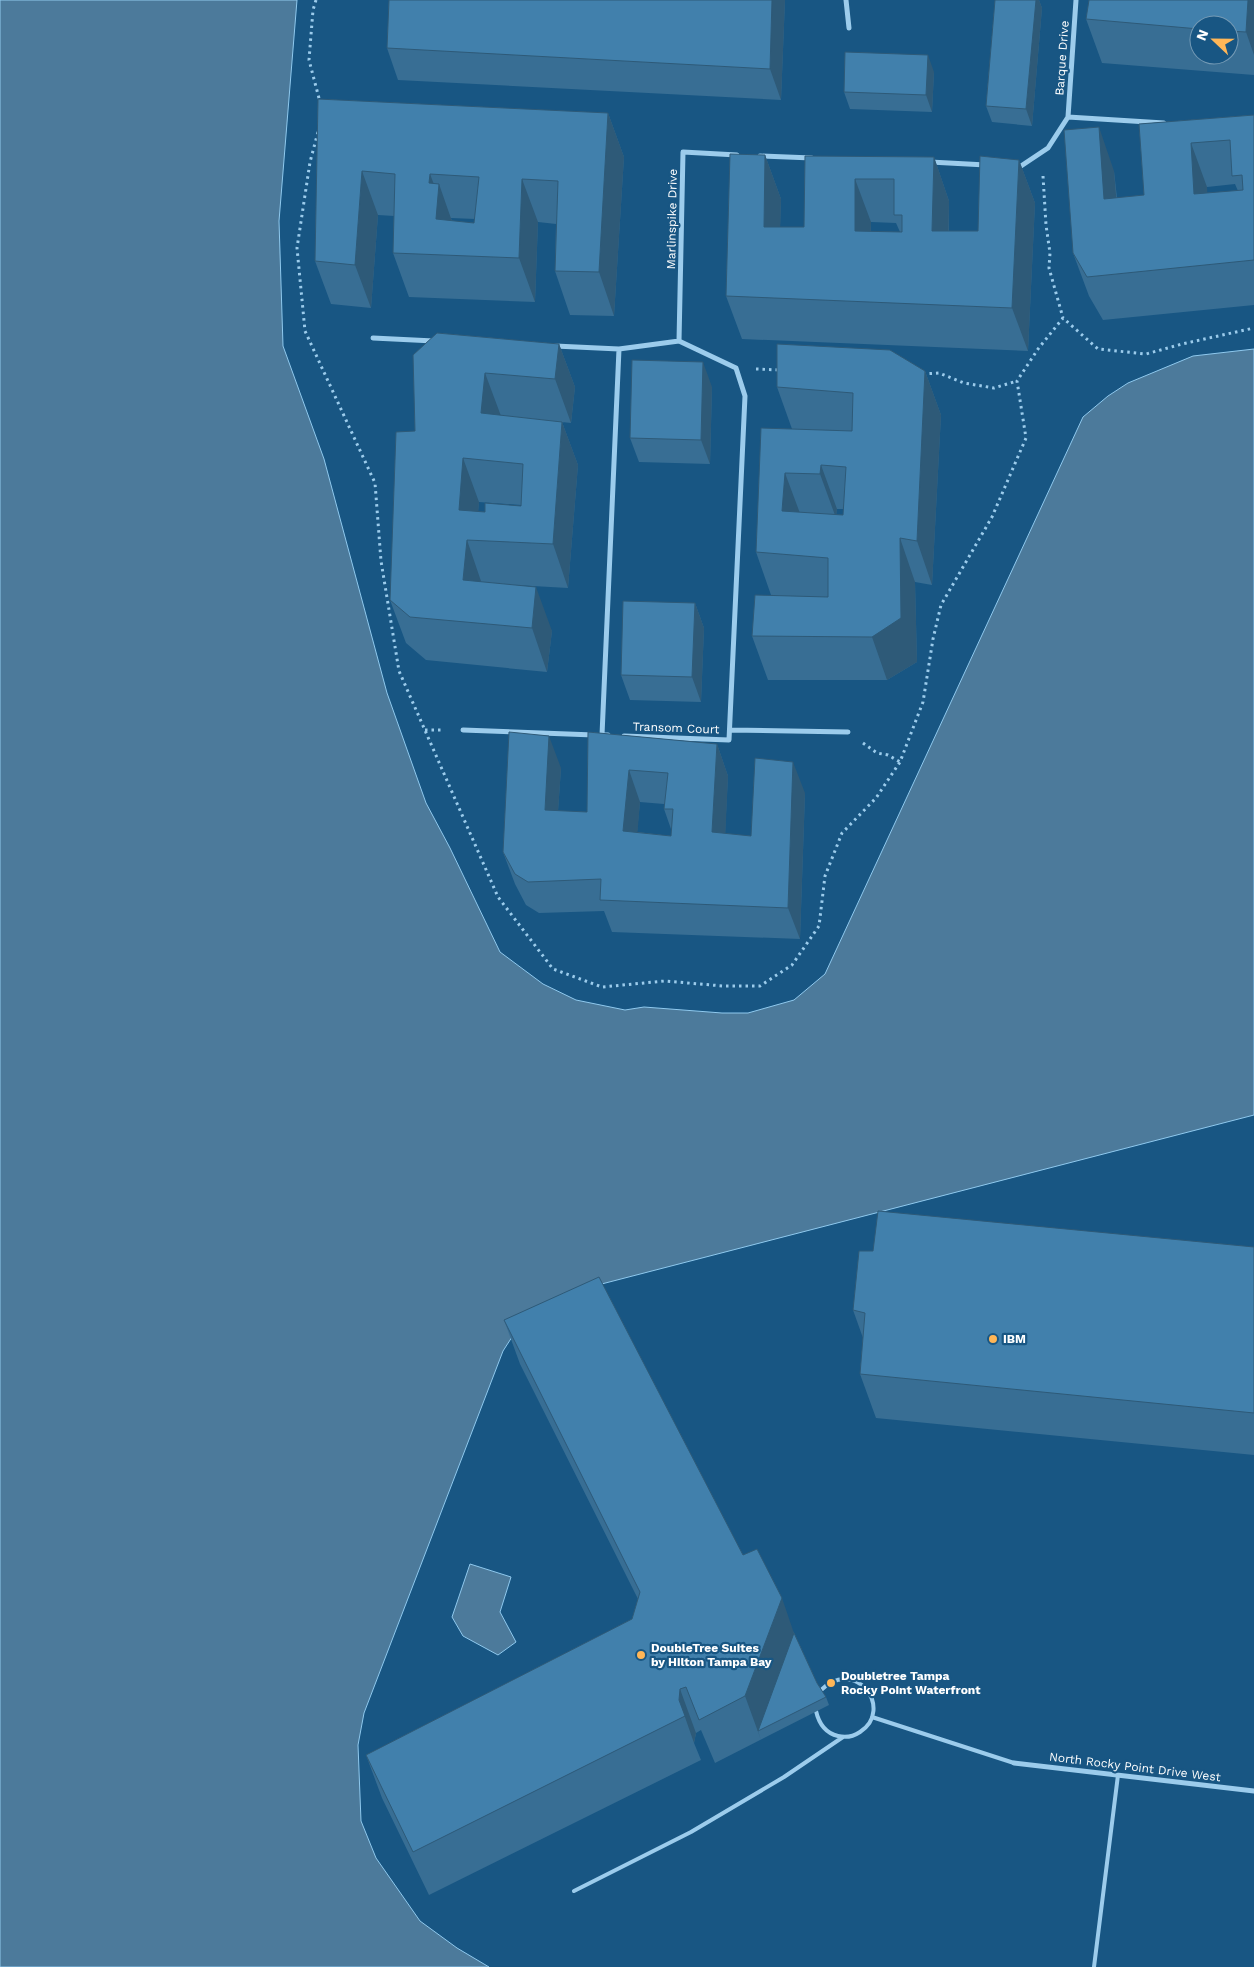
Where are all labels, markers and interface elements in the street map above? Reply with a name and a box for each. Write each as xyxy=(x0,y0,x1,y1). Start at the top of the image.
north arrow xyxy=(1189,15,1239,65)
street label: Barque Drive xyxy=(1052,20,1072,96)
text: N xyxy=(1193,27,1211,43)
street label: Marlinspike Drive xyxy=(664,168,680,269)
street label: Transom Court xyxy=(632,719,720,737)
place label: IBM xyxy=(1003,1332,1026,1346)
marker: IBM xyxy=(987,1333,999,1345)
place label: DoubleTree Suites by Hilton Tampa Bay xyxy=(651,1641,772,1669)
marker: DoubleTree Suites by Hilton Tampa Bay xyxy=(635,1649,647,1661)
place label: Doubletree Tampa Rocky Point Waterfront xyxy=(841,1669,981,1697)
marker: Doubletree Tampa Rocky Point Waterfront xyxy=(825,1677,837,1689)
street label: North Rocky Point Drive West xyxy=(1048,1750,1222,1784)

